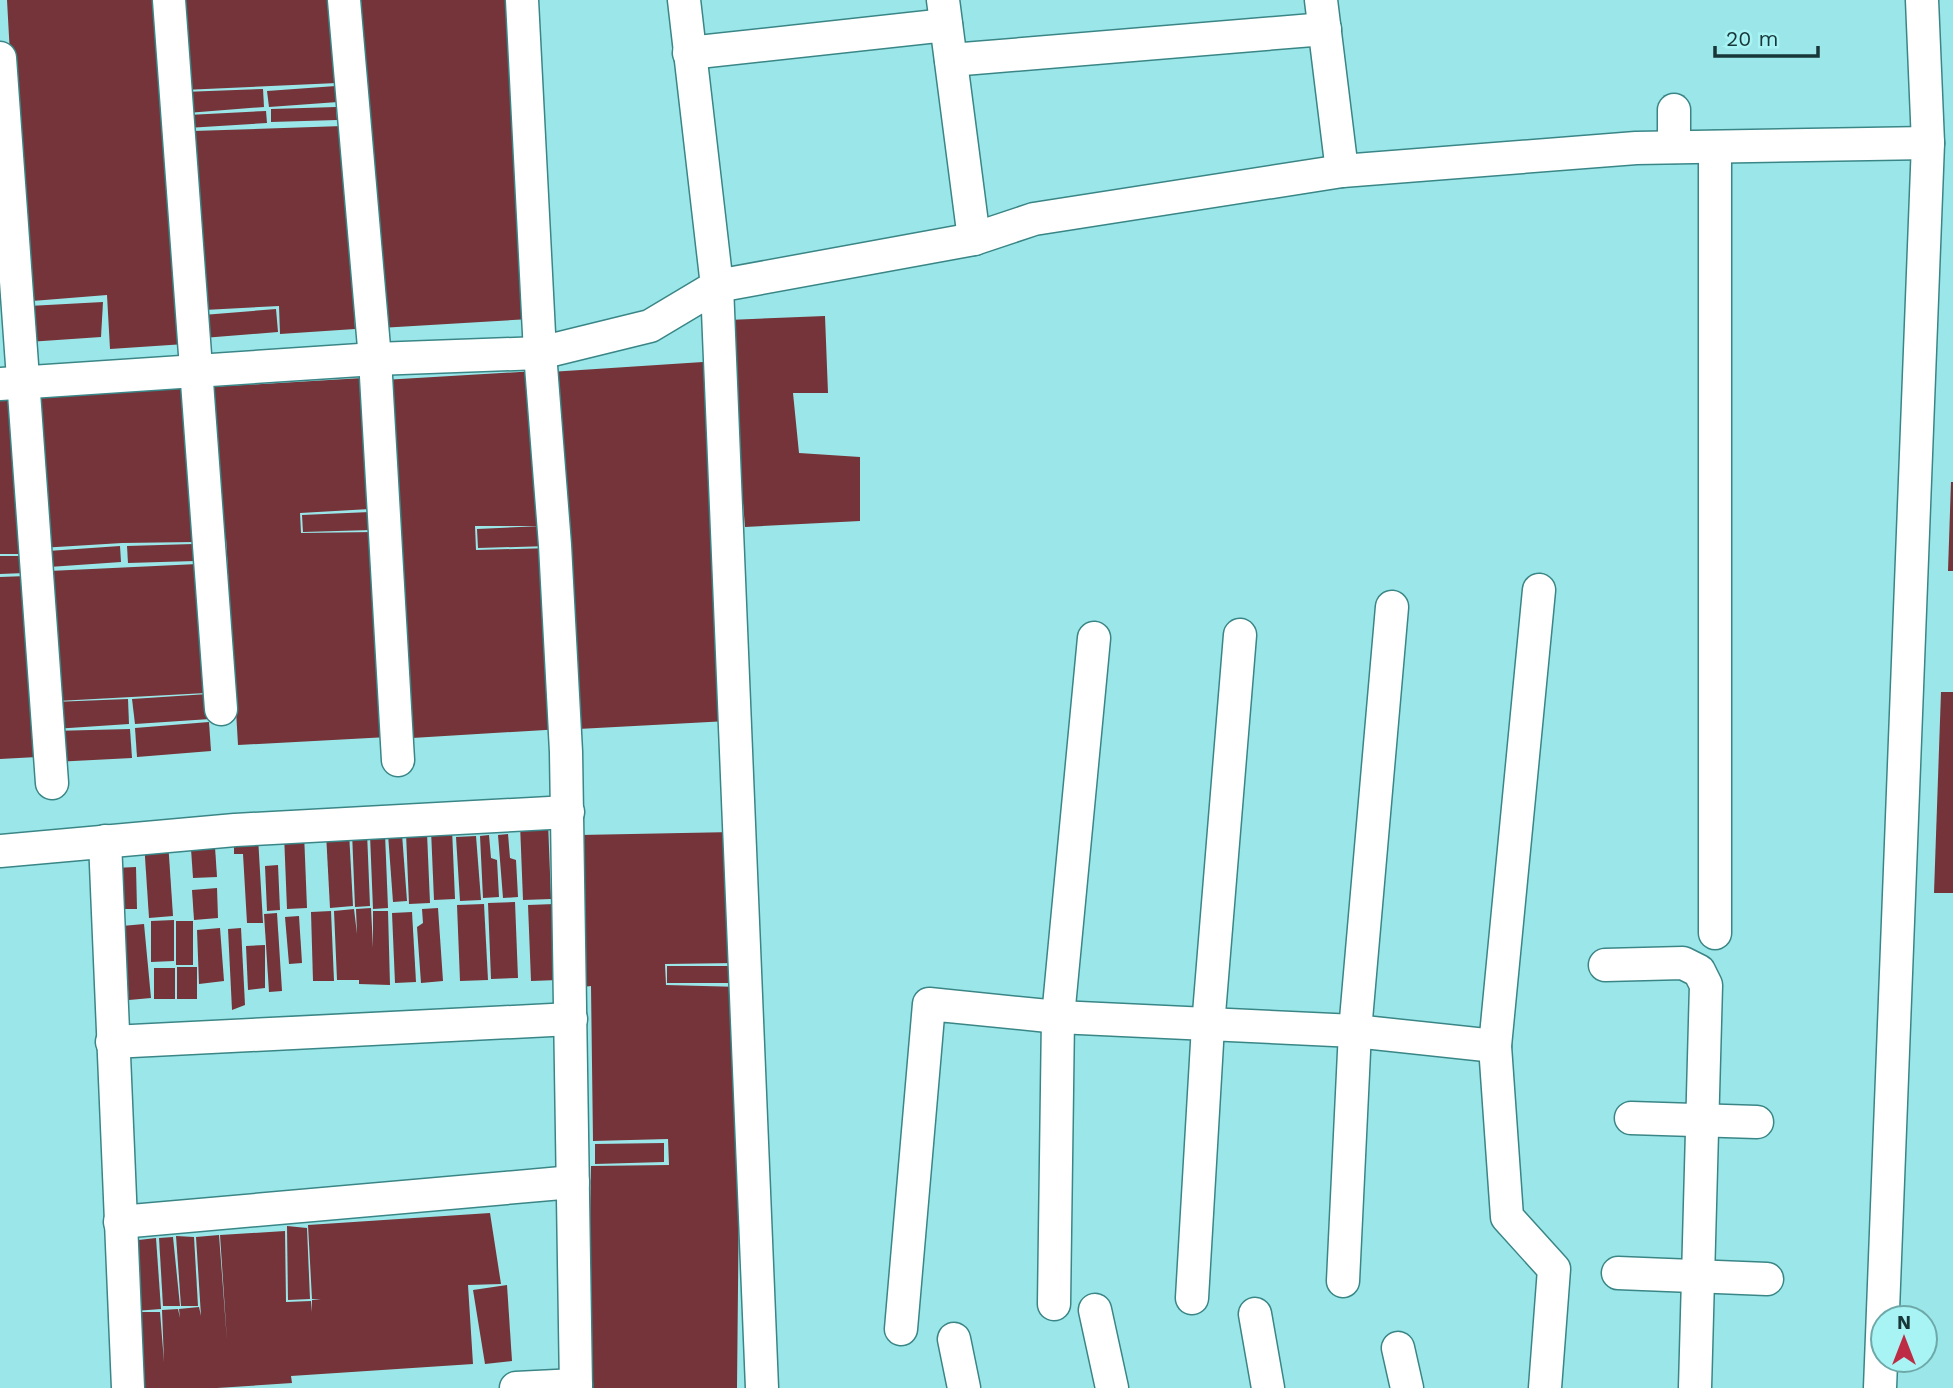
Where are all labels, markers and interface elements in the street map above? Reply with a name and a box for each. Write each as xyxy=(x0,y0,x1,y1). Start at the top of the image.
scale bar xyxy=(1715,14,1818,58)
text: 20 m xyxy=(1726,26,1778,51)
north arrow xyxy=(1869,1304,1939,1374)
text: N xyxy=(1897,1311,1911,1334)

